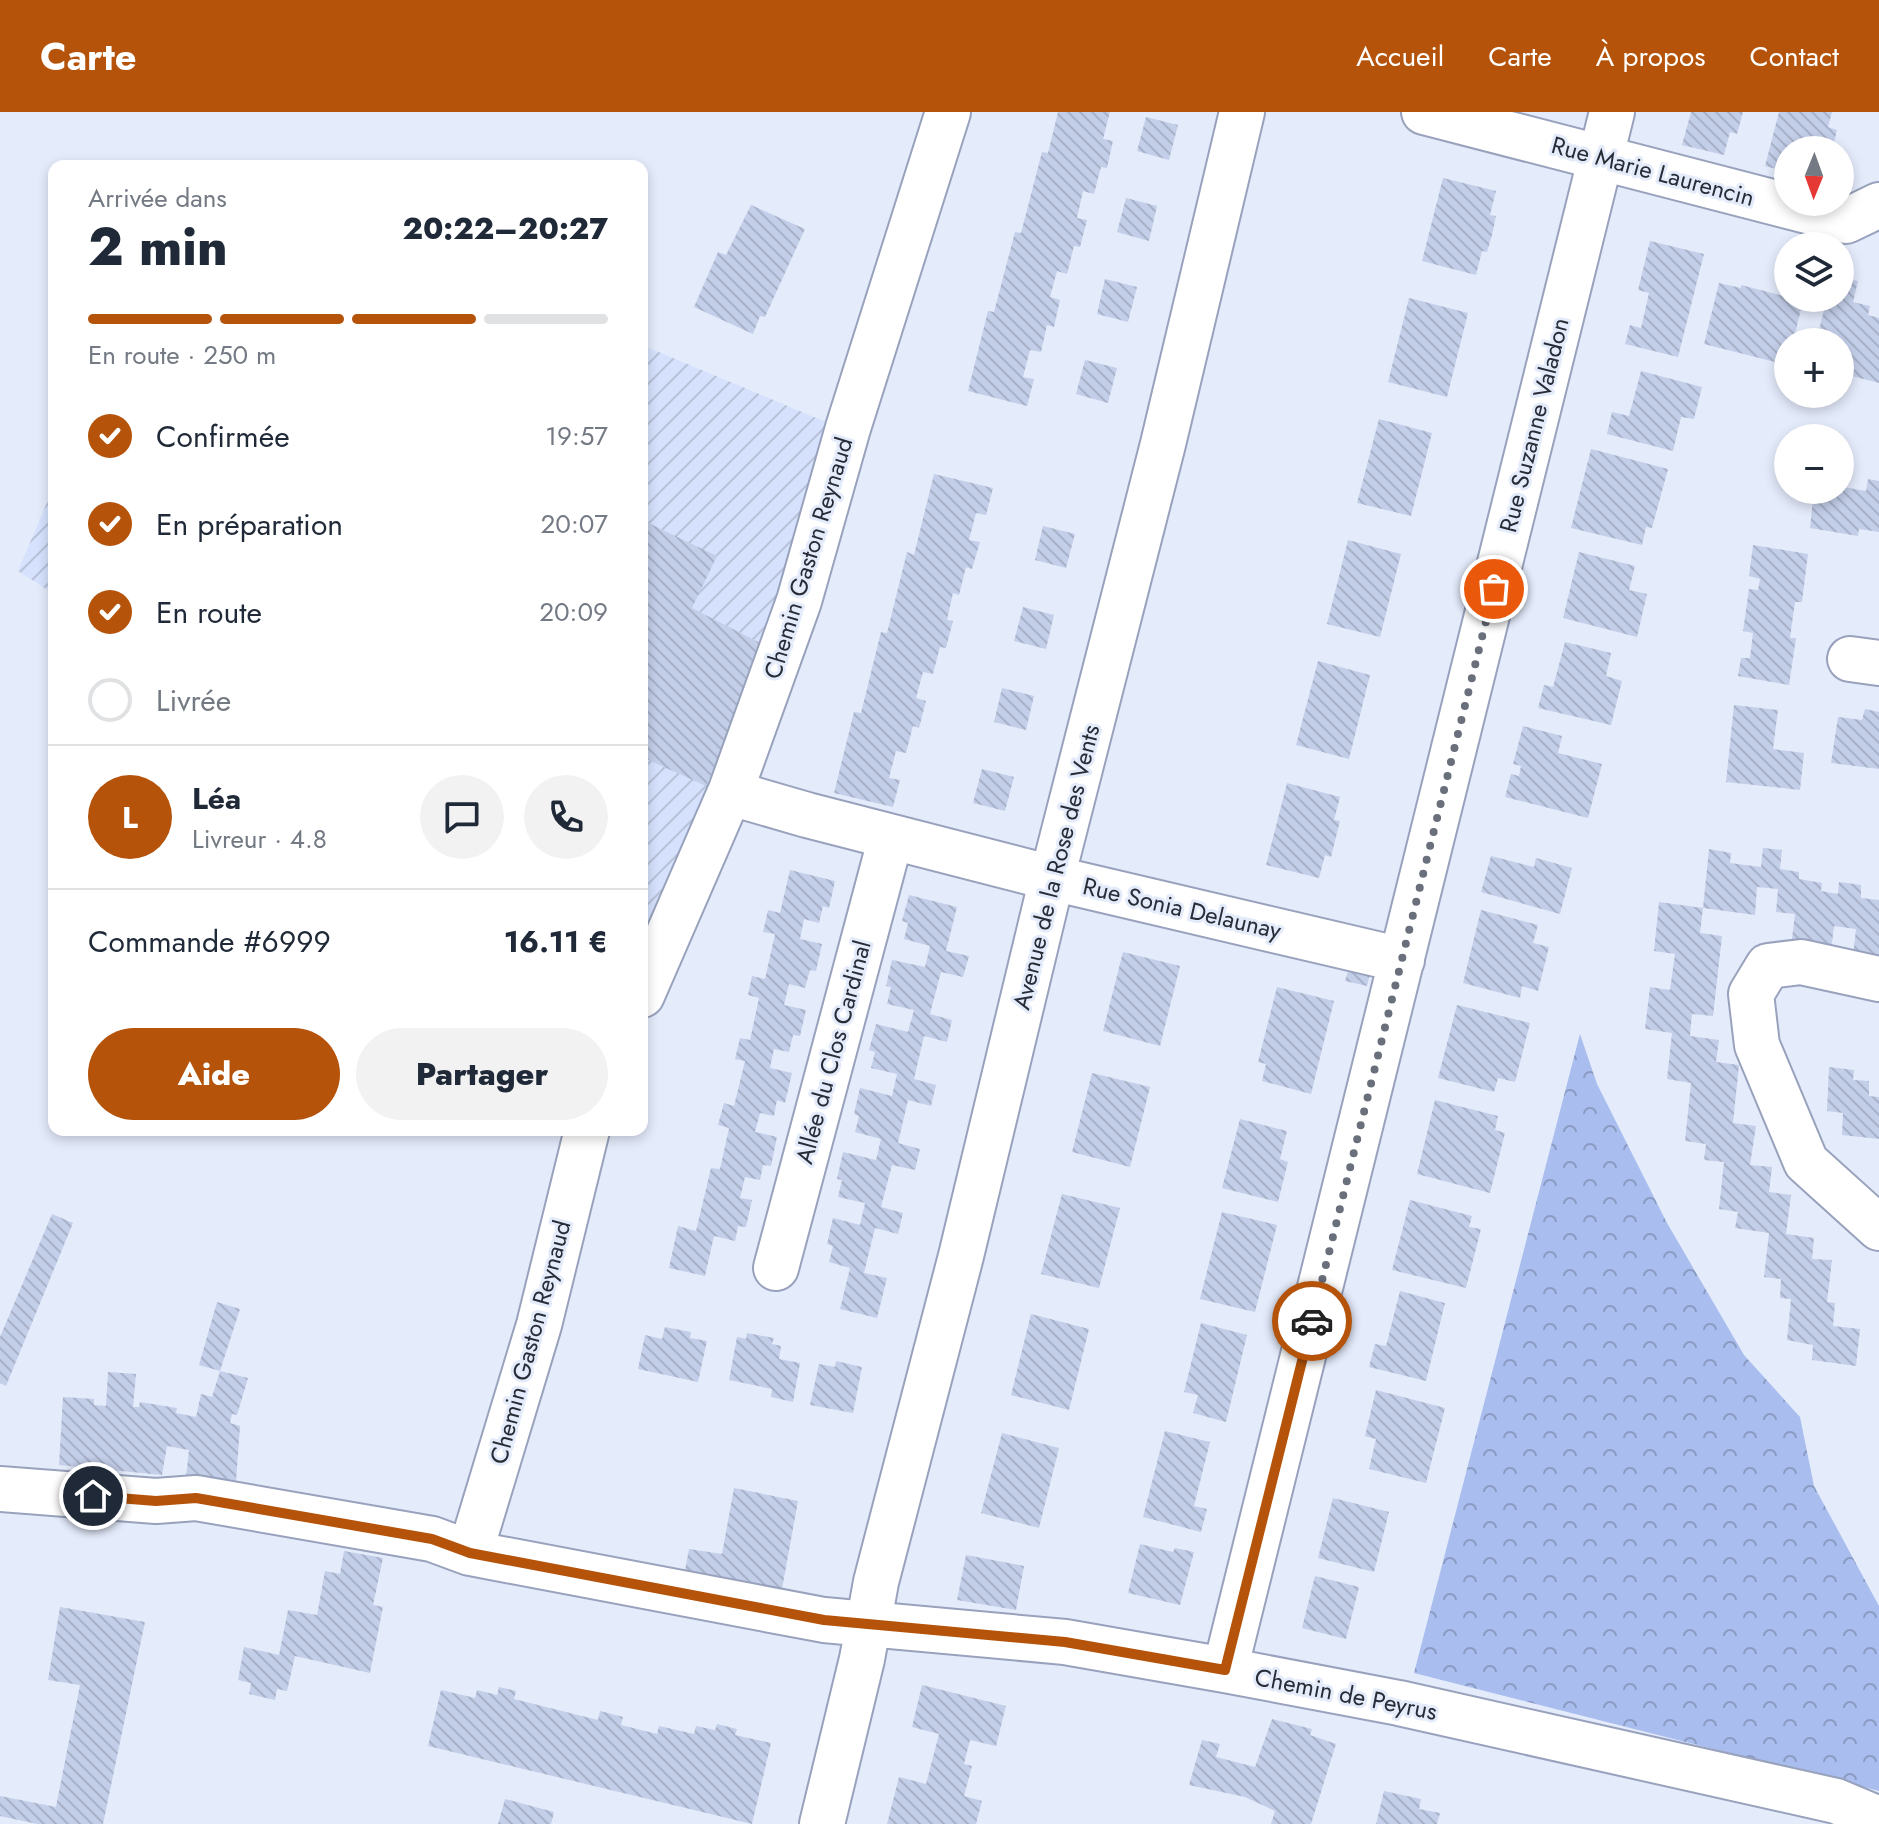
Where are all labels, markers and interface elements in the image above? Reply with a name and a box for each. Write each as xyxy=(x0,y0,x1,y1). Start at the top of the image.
text: Carte xyxy=(40,29,137,84)
text: Accueil xyxy=(1356,36,1444,77)
text: Carte xyxy=(1488,36,1552,77)
text: À propos xyxy=(1596,36,1706,77)
text: Contact xyxy=(1750,36,1839,77)
street label: Rue Marie Laurencin xyxy=(1548,127,1758,215)
north arrow xyxy=(1774,136,1854,216)
map controls xyxy=(1774,136,1854,504)
text: Arrivée dans xyxy=(88,179,227,217)
text: 20:22–20:27 xyxy=(402,207,608,250)
text: 2 min xyxy=(88,209,228,285)
button: layers xyxy=(1774,232,1854,312)
street label: Rue Suzanne Valadon xyxy=(1490,314,1578,536)
button: + xyxy=(1774,328,1854,408)
text: En route · 250 m xyxy=(88,336,276,374)
icon: check xyxy=(88,414,132,458)
text: Confirmée xyxy=(156,415,290,458)
text: 19:57 xyxy=(545,417,608,455)
button: − xyxy=(1774,424,1854,504)
street label: Chemin Gaston Reynaud xyxy=(755,433,861,683)
icon: check xyxy=(88,502,132,546)
text: En préparation xyxy=(156,503,343,546)
text: 20:07 xyxy=(541,505,608,543)
pin xyxy=(1460,555,1528,623)
icon: bag xyxy=(1472,567,1516,611)
icon: check xyxy=(88,590,132,634)
text: En route xyxy=(156,591,262,634)
text: 20:09 xyxy=(539,593,608,631)
text: Livrée xyxy=(156,679,231,722)
street label: Avenue de la Rose des Vents xyxy=(1004,721,1108,1013)
button: chat xyxy=(420,775,504,859)
button: phone xyxy=(524,775,608,859)
text: Léa xyxy=(192,777,241,820)
text: L xyxy=(122,796,138,839)
text: Livreur · 4.8 xyxy=(192,820,327,858)
street label: Rue Sonia Delaunay xyxy=(1079,868,1285,948)
text: Commande #6999 xyxy=(88,920,331,963)
text: 16.11 € xyxy=(504,920,608,963)
street label: Allée du Clos Cardinal xyxy=(786,936,880,1168)
button: Aide xyxy=(88,1028,340,1120)
button: Partager xyxy=(356,1028,608,1120)
street label: Chemin Gaston Reynaud xyxy=(481,1216,579,1468)
courier xyxy=(1272,1281,1352,1361)
icon: car xyxy=(1290,1299,1334,1343)
pin xyxy=(59,1462,127,1530)
icon: home xyxy=(71,1474,115,1518)
street label: Chemin de Peyrus xyxy=(1252,1659,1440,1729)

